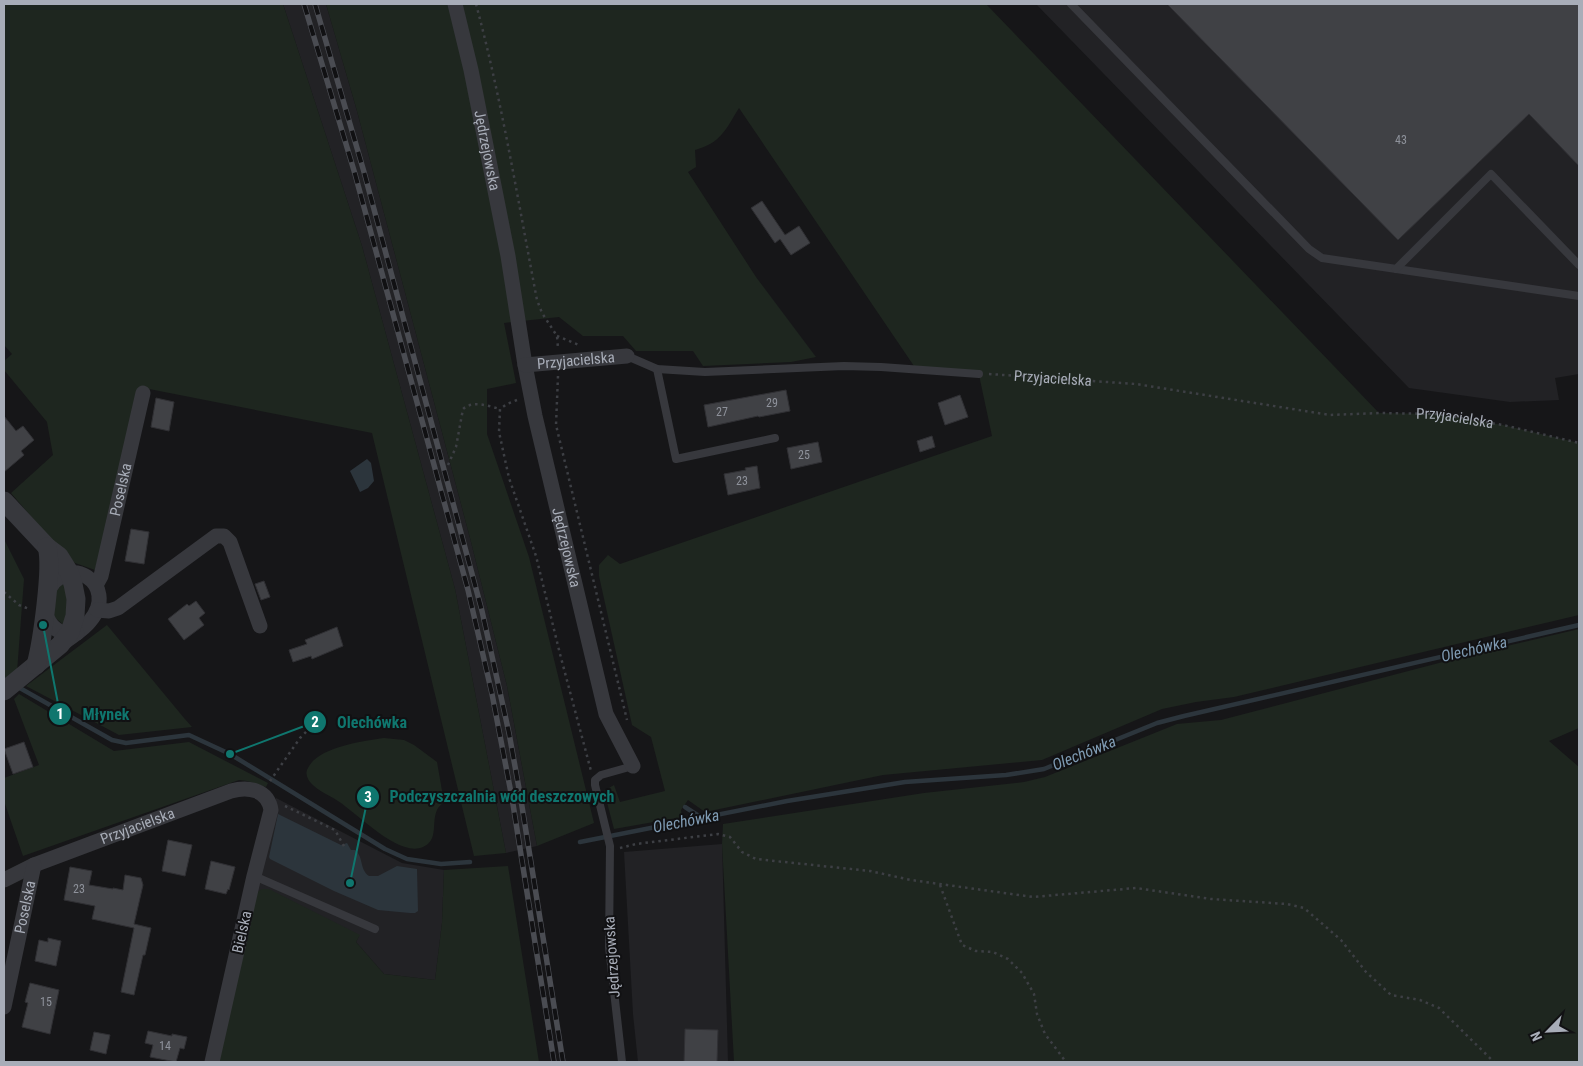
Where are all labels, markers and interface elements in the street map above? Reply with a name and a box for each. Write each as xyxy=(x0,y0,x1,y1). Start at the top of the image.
street label: Jędrzejowska xyxy=(470,109,504,192)
house number: 43 xyxy=(1395,133,1407,147)
street label: Przyjacielska xyxy=(536,348,615,373)
street label: Przyjacielska xyxy=(1013,367,1092,390)
house number: 29 xyxy=(766,396,778,410)
house number: 27 xyxy=(716,405,728,419)
street label: Przyjacielska xyxy=(1416,405,1495,432)
house number: 25 xyxy=(798,448,810,462)
street label: Poselska xyxy=(106,461,136,518)
house number: 23 xyxy=(736,474,748,488)
street label: Jędrzejowska xyxy=(548,506,584,589)
water label: Olechówka xyxy=(1439,632,1509,666)
callout: Młynek xyxy=(48,698,140,729)
text: 1 xyxy=(56,705,64,723)
text: Młynek xyxy=(82,705,130,724)
callout: Olechówka xyxy=(302,707,417,738)
text: 2 xyxy=(311,713,319,731)
text: Olechówka xyxy=(337,713,407,732)
water label: Olechówka xyxy=(1049,732,1119,774)
callout: Podczyszczalnia wód deszczowych xyxy=(355,781,625,812)
text: Podczyszczalnia wód deszczowych xyxy=(390,787,615,806)
text: 3 xyxy=(364,788,372,806)
street label: Przyjacielska xyxy=(98,804,177,848)
water label: Olechówka xyxy=(651,805,721,837)
street label: Poselska xyxy=(11,879,39,935)
house number: 23 xyxy=(73,882,85,896)
street label: Bielska xyxy=(228,909,256,955)
street label: Jędrzejowska xyxy=(600,916,624,998)
house number: 15 xyxy=(40,995,52,1009)
north arrow xyxy=(1523,1006,1573,1056)
text: N xyxy=(1527,1029,1545,1043)
house number: 14 xyxy=(159,1039,171,1053)

